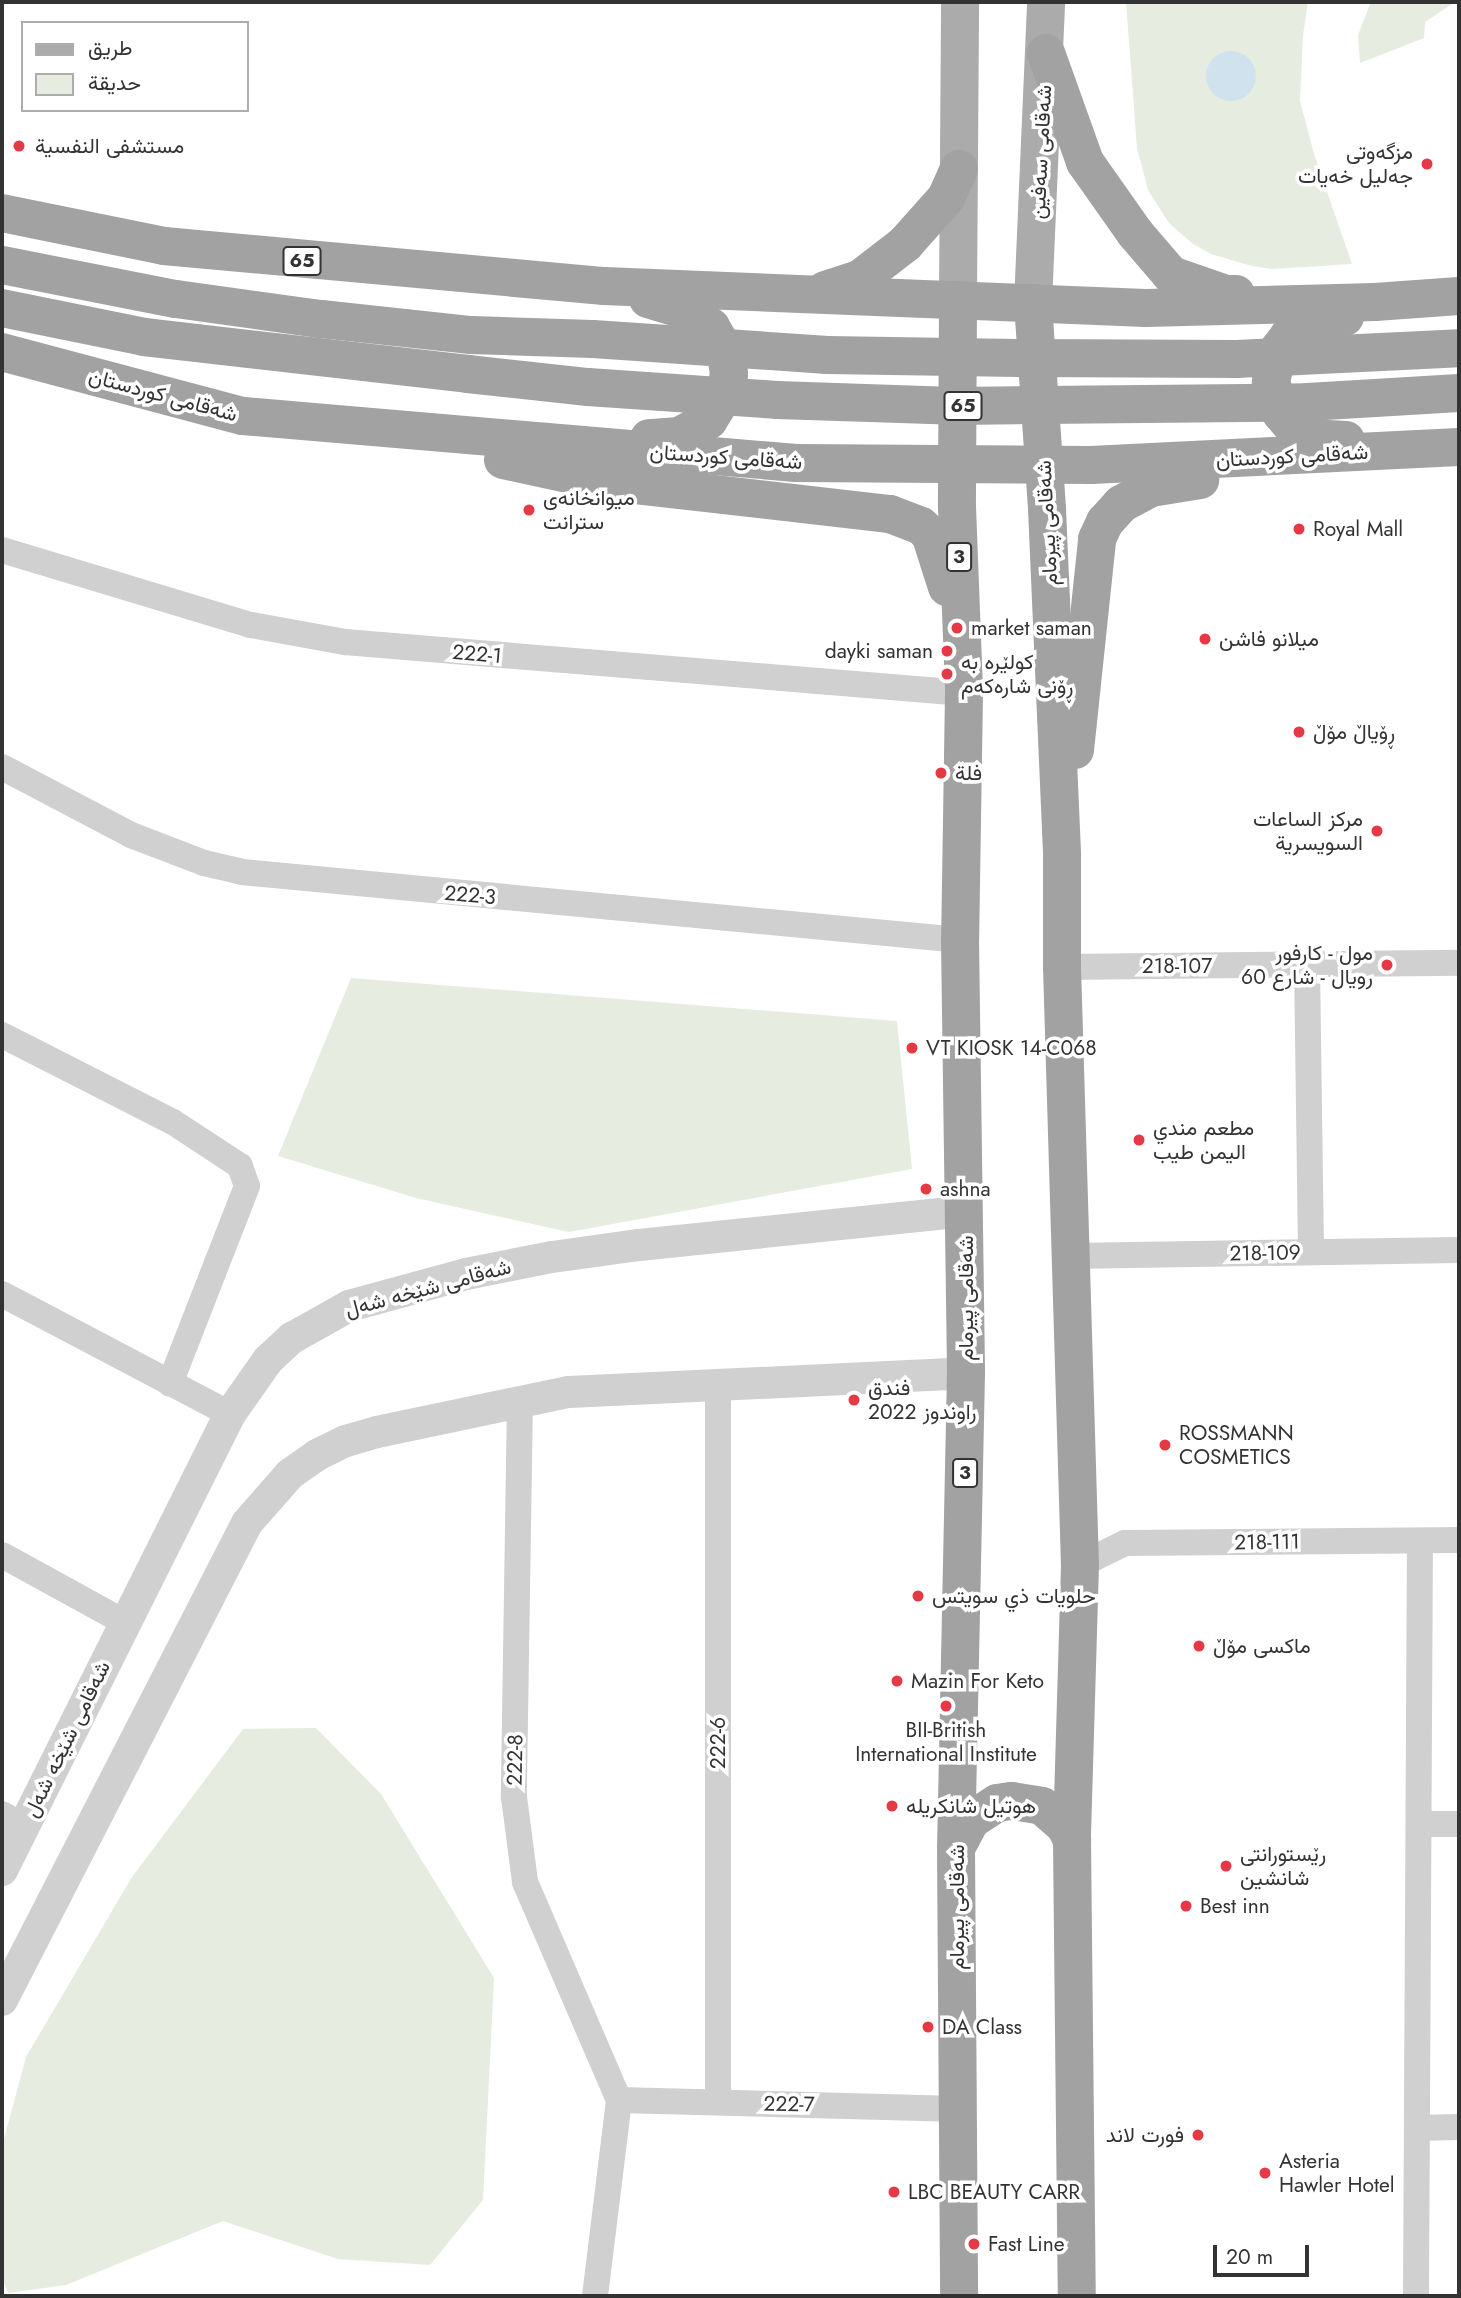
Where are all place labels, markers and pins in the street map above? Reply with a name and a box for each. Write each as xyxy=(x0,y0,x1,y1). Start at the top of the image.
place label: مستشفى النفسية xyxy=(35,133,184,159)
marker: مستشفى النفسية xyxy=(9,136,29,156)
place label: مزگەوتی جەلیل خەیات xyxy=(1298,139,1413,189)
marker: مزگەوتی جەلیل خەیات xyxy=(1419,156,1435,172)
place label: میوانخانەی سترانت xyxy=(543,485,635,535)
marker: میوانخانەی سترانت xyxy=(521,502,537,518)
place label: Royal Mall xyxy=(1313,516,1403,542)
marker: Royal Mall xyxy=(1291,521,1307,537)
place label: market saman xyxy=(971,615,1092,641)
marker: market saman xyxy=(949,620,965,636)
place label: ميلانو فاشن xyxy=(1219,626,1319,652)
marker: ميلانو فاشن xyxy=(1197,631,1213,647)
place label: dayki saman xyxy=(825,638,933,664)
marker: dayki saman xyxy=(939,643,955,659)
place label: کولێرە بە ڕۆنی شارەکەم xyxy=(961,649,1074,699)
marker: کولێرە بە ڕۆنی شارەکەم xyxy=(939,666,955,682)
place label: ڕۆیاڵ مۆڵ xyxy=(1313,719,1395,745)
marker: ڕۆیاڵ مۆڵ xyxy=(1291,724,1307,740)
place label: فلة xyxy=(955,760,982,786)
marker: فلة xyxy=(933,765,949,781)
place label: مركز الساعات السويسرية xyxy=(1253,806,1363,856)
marker: مركز الساعات السويسرية xyxy=(1369,823,1385,839)
place label: مول - كارفور رويال - شارع 60 xyxy=(1241,940,1373,990)
marker: مول - كارفور رويال - شارع 60 xyxy=(1379,957,1395,973)
place label: VT KIOSK 14-C068 xyxy=(926,1035,1097,1061)
marker: VT KIOSK 14-C068 xyxy=(904,1040,920,1056)
place label: مطعم مندي اليمن طيب xyxy=(1153,1115,1254,1165)
marker: مطعم مندي اليمن طيب xyxy=(1131,1132,1147,1148)
place label: ashna xyxy=(940,1176,991,1202)
marker: ashna xyxy=(918,1181,934,1197)
place label: فندق راوندوز 2022 xyxy=(868,1375,976,1425)
marker: فندق راوندوز 2022 xyxy=(846,1392,862,1408)
place label: ROSSMANN COSMETICS xyxy=(1179,1420,1294,1470)
marker: ROSSMANN COSMETICS xyxy=(1157,1437,1173,1453)
place label: حلويات ذي سويتس xyxy=(932,1583,1096,1609)
marker: حلويات ذي سويتس xyxy=(910,1588,926,1604)
place label: ماكسی مۆڵ xyxy=(1213,1633,1311,1659)
marker: ماكسی مۆڵ xyxy=(1191,1638,1207,1654)
place label: Mazin For Keto xyxy=(911,1668,1044,1694)
marker: Mazin For Keto xyxy=(889,1673,905,1689)
marker: BII-British International Institute xyxy=(938,1698,954,1714)
place label: BII-British International Institute xyxy=(855,1717,1037,1767)
place label: هوتيل شانكريله xyxy=(906,1793,1036,1819)
marker: هوتيل شانكريله xyxy=(884,1798,900,1814)
place label: رێستورانتی شانشین xyxy=(1240,1841,1326,1891)
marker: رێستورانتی شانشین xyxy=(1218,1858,1234,1874)
place label: Best inn xyxy=(1200,1893,1270,1919)
marker: Best inn xyxy=(1178,1898,1194,1914)
place label: DA Class xyxy=(942,2014,1022,2040)
marker: DA Class xyxy=(920,2019,936,2035)
place label: فورت لاند xyxy=(1106,2122,1184,2148)
marker: فورت لاند xyxy=(1190,2127,1206,2143)
place label: Asteria Hawler Hotel xyxy=(1279,2148,1395,2198)
marker: Asteria Hawler Hotel xyxy=(1257,2165,1273,2181)
place label: LBC BEAUTY CARR xyxy=(908,2179,1080,2205)
marker: LBC BEAUTY CARR xyxy=(886,2184,902,2200)
place label: Fast Line xyxy=(988,2231,1065,2257)
marker: Fast Line xyxy=(966,2236,982,2252)

